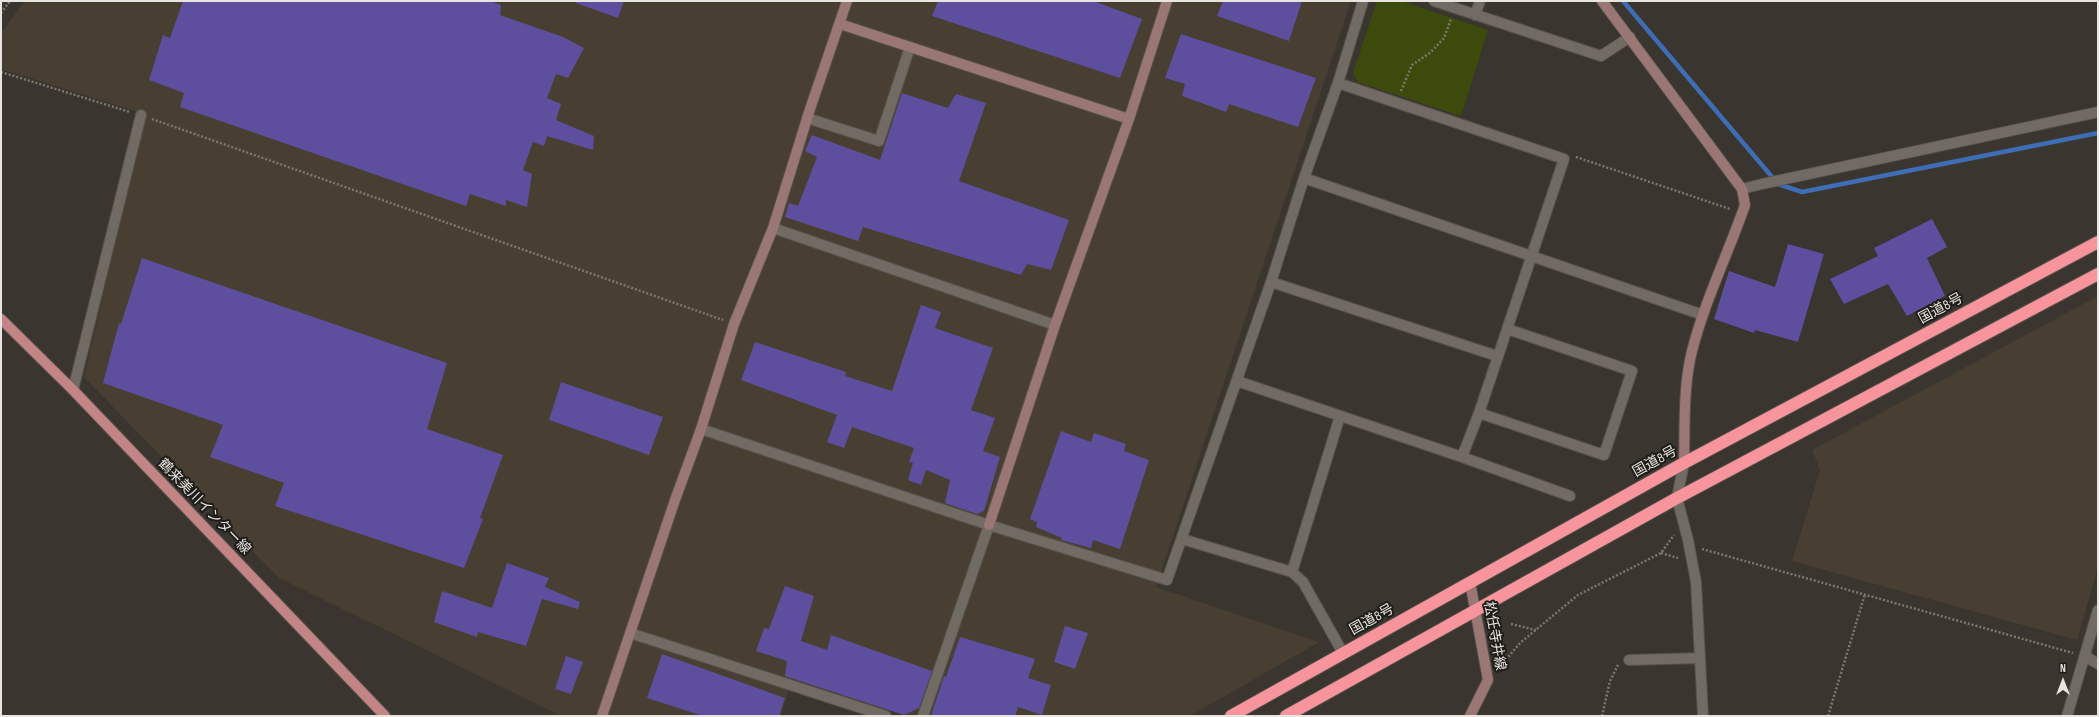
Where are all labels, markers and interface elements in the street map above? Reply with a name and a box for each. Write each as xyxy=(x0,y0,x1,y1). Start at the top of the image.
street label: 国道8号 xyxy=(1916,290,1966,328)
street label: 国道8号 xyxy=(1630,443,1680,481)
street label: 鶴来美川インター線 xyxy=(154,456,254,558)
street label: 松任寺井線 xyxy=(1480,600,1508,672)
street label: 国道8号 xyxy=(1347,601,1397,639)
north arrow xyxy=(2043,661,2083,701)
text: N xyxy=(2060,662,2066,675)

